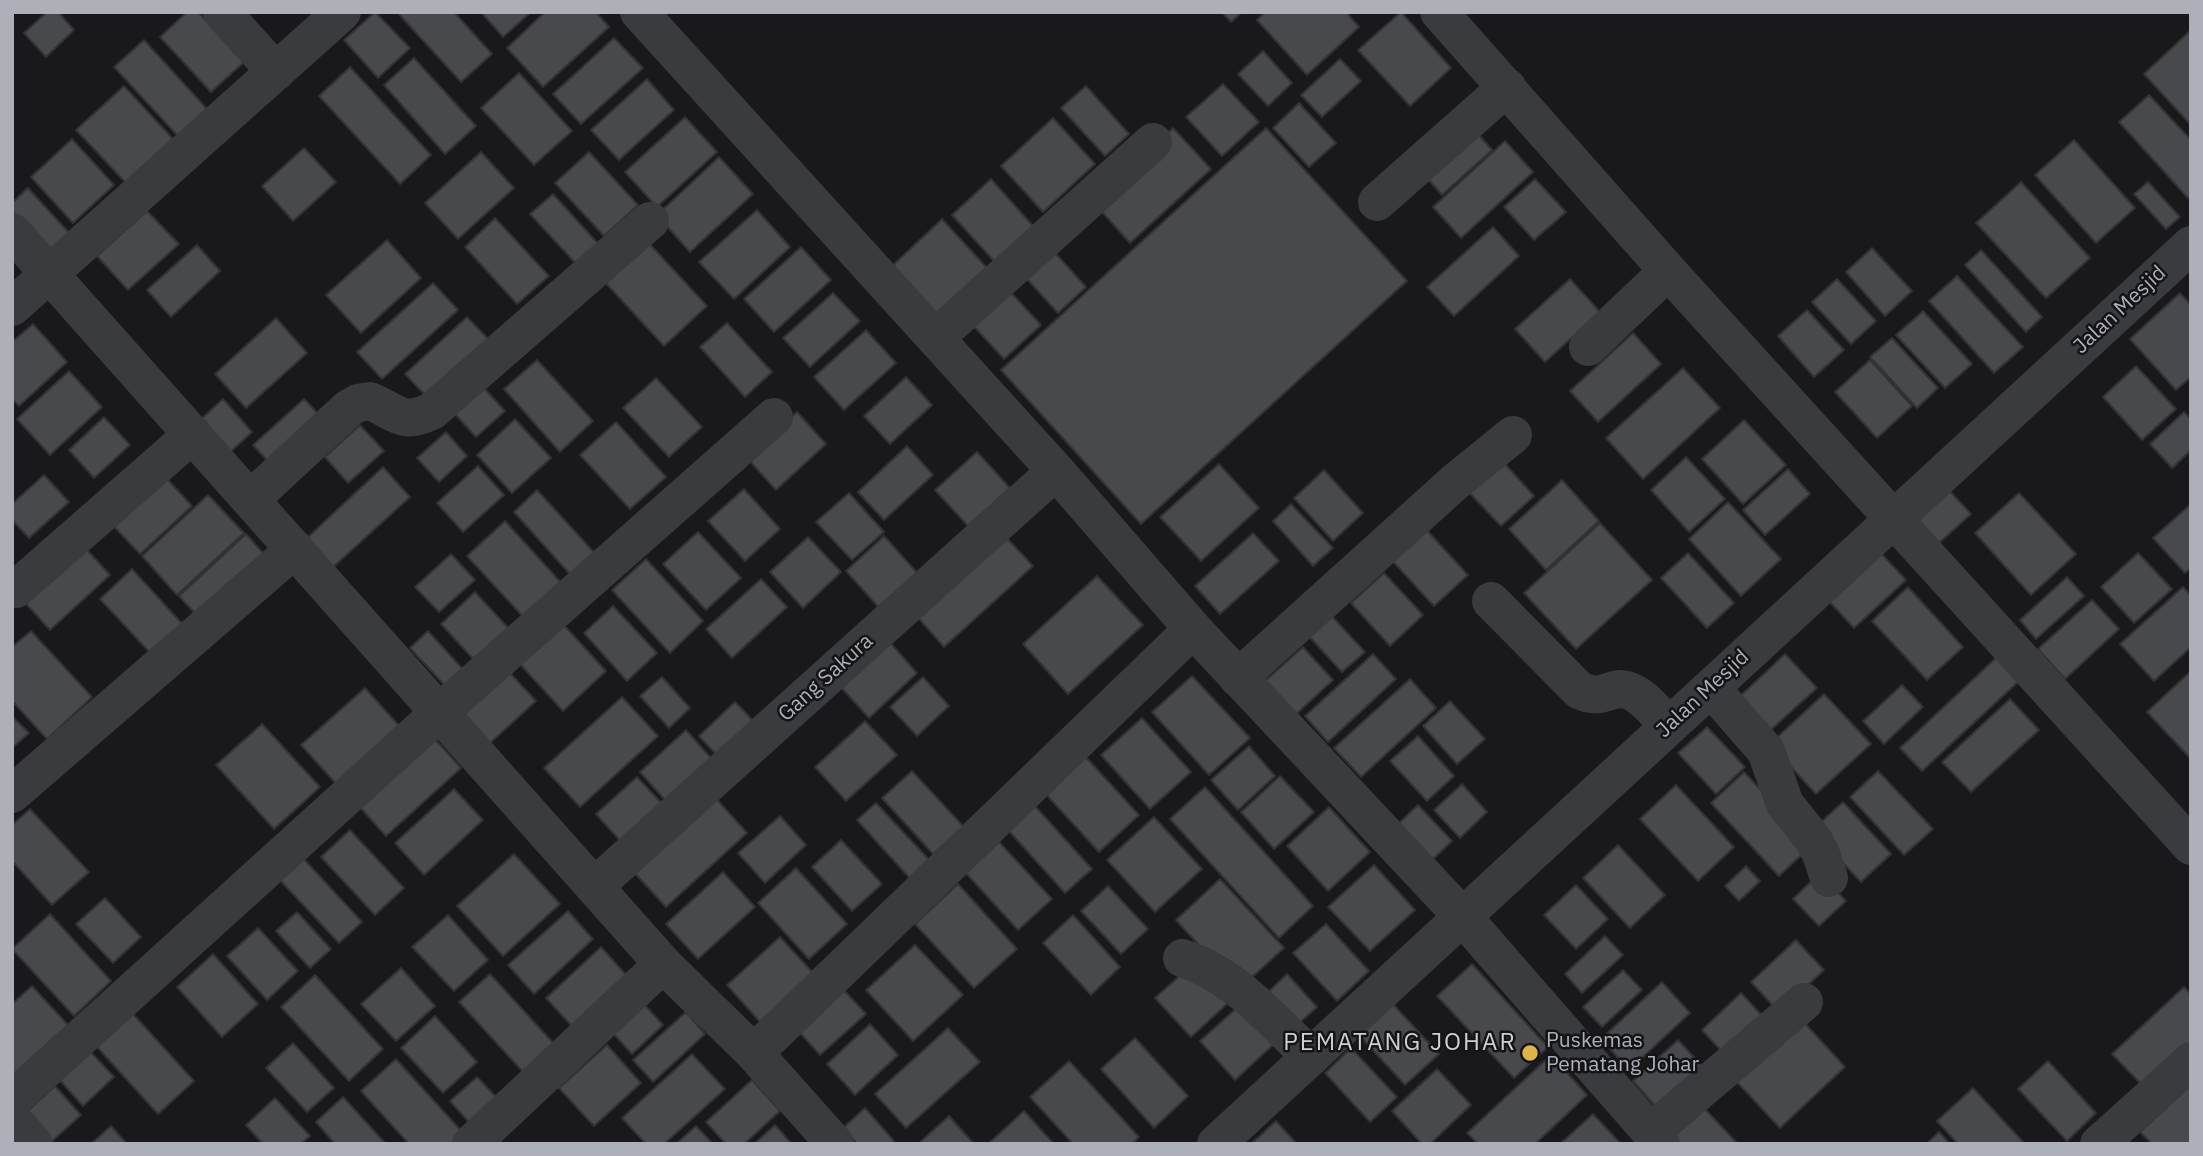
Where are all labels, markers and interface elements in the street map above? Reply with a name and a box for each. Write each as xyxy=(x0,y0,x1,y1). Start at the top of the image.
street label: Jalan Mesjid xyxy=(2069,261,2171,359)
street label: Gang Sakura xyxy=(773,629,879,727)
street label: Jalan Mesjid xyxy=(1652,645,1754,743)
place label: Puskemas Pematang Johar xyxy=(1546,1028,1699,1078)
district label: PEMATANG JOHAR xyxy=(1285,1029,1515,1057)
marker: Puskemas Pematang Johar xyxy=(1520,1043,1540,1063)

